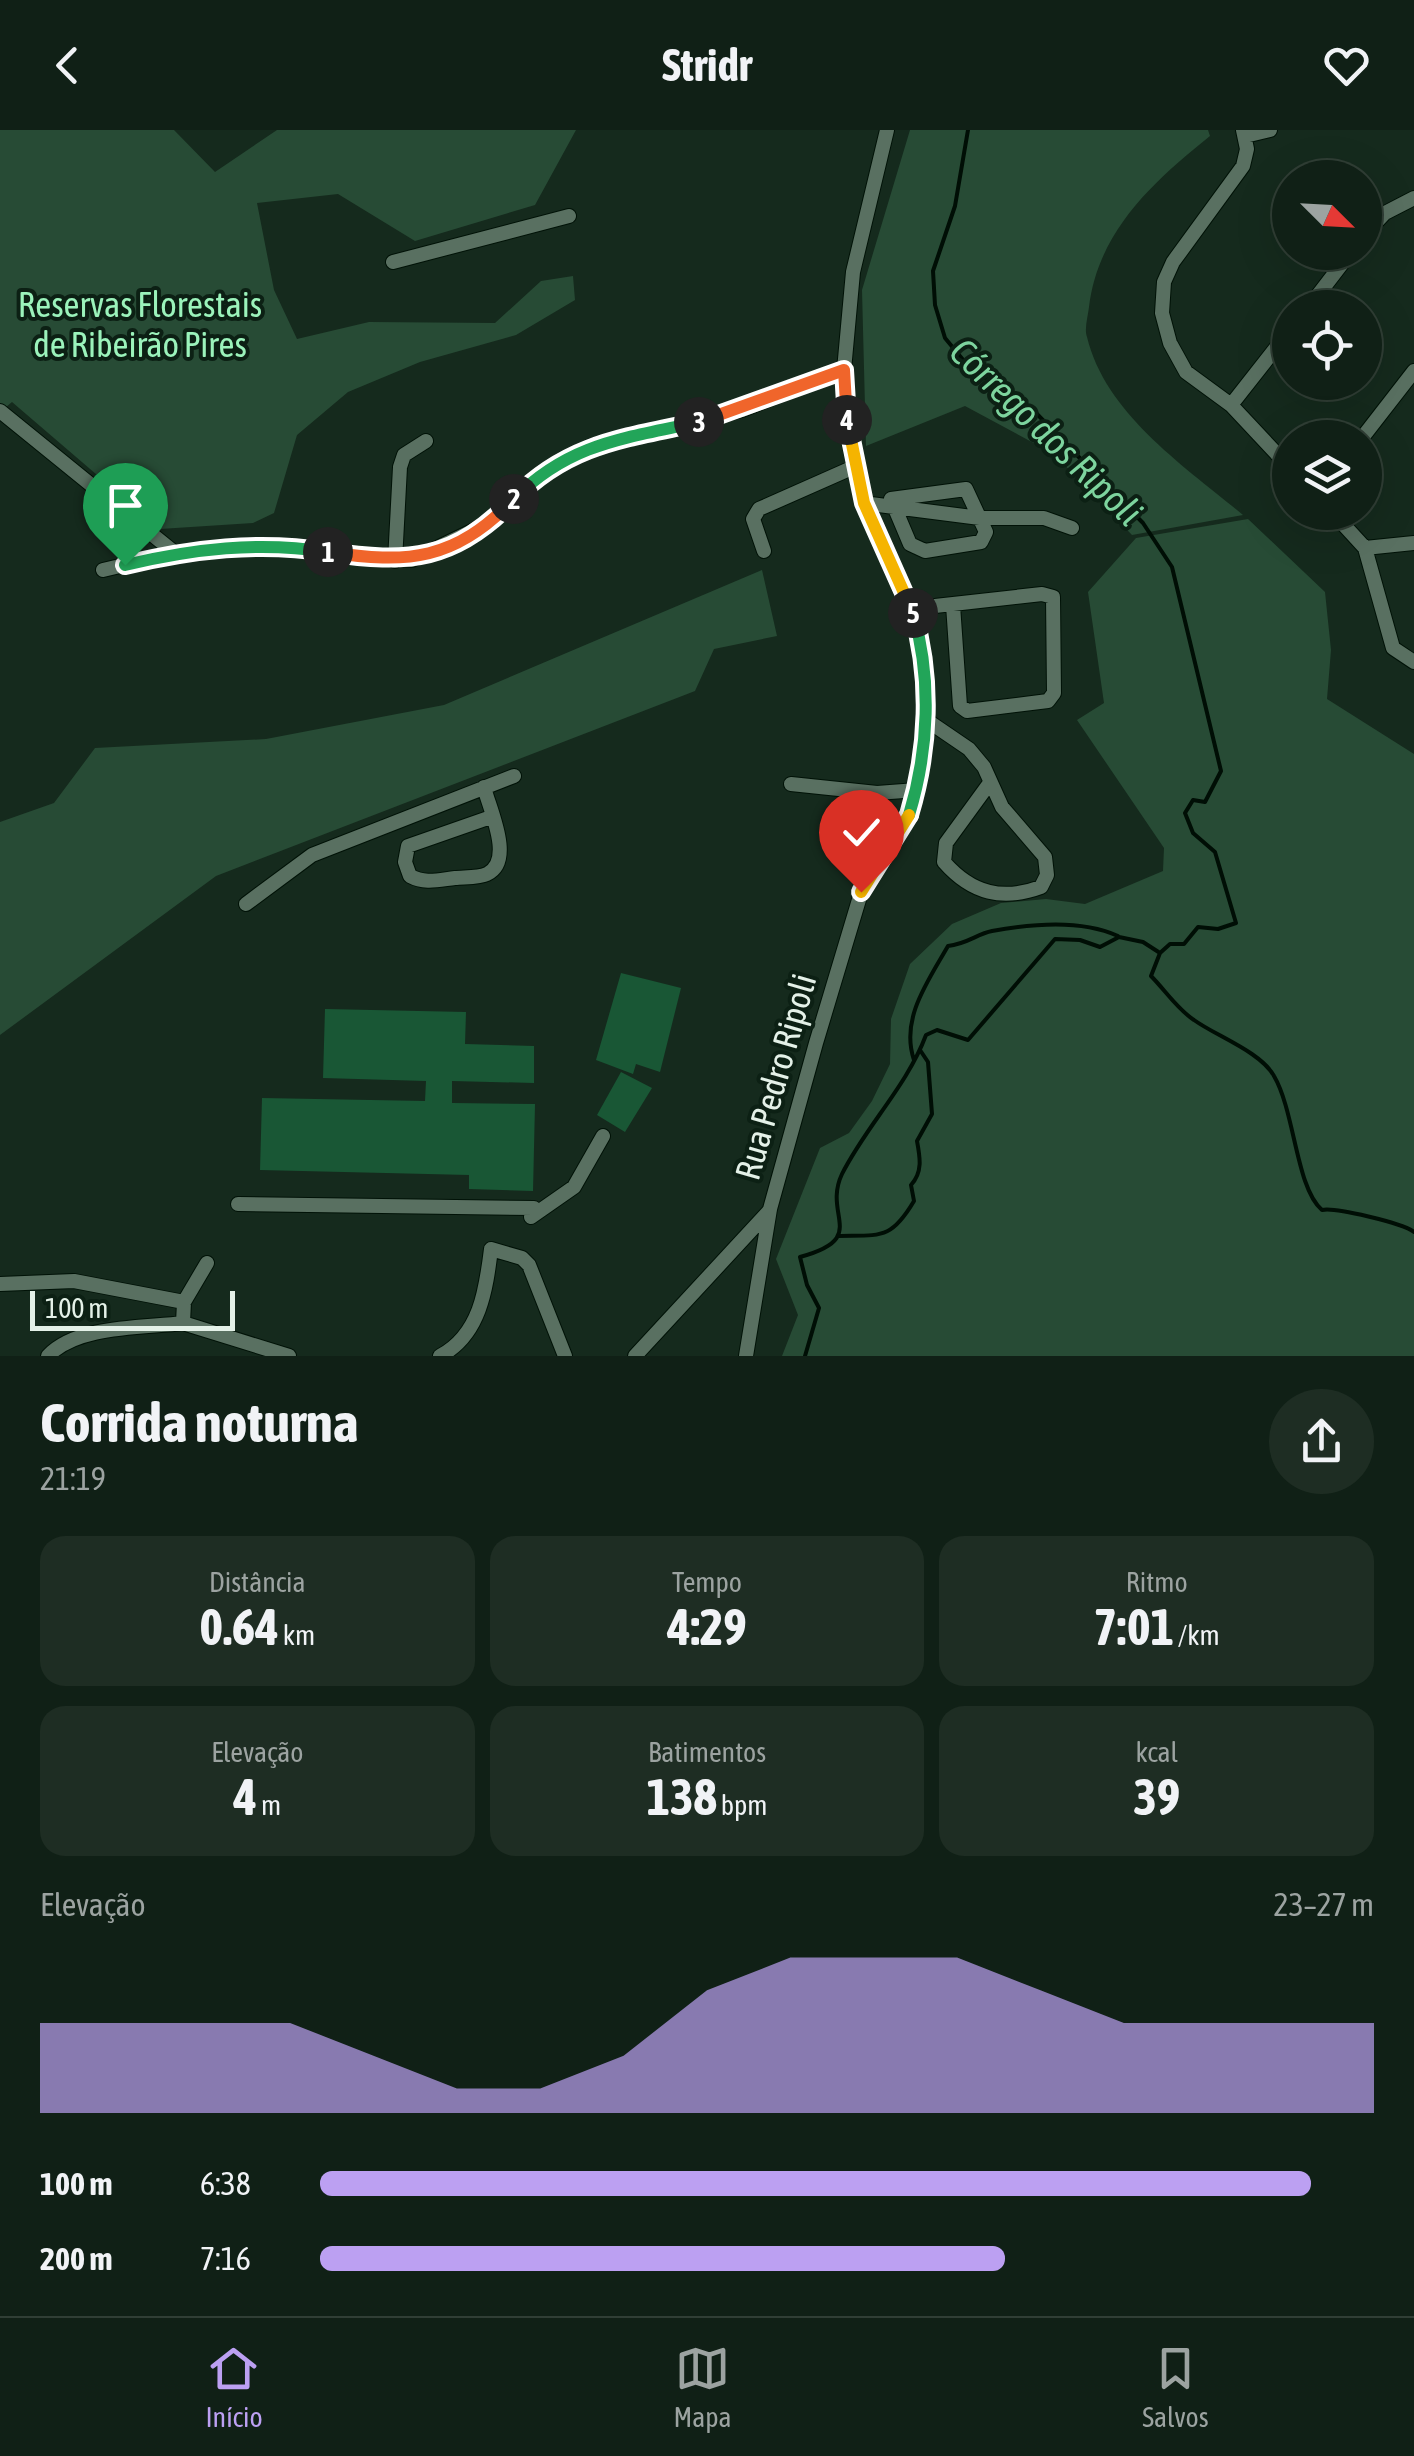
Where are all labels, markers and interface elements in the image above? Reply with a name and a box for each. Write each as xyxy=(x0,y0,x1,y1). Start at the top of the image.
icon: back xyxy=(40,38,95,93)
icon: heart xyxy=(1319,38,1374,93)
text: Stridr xyxy=(662,39,752,91)
north arrow xyxy=(1272,160,1382,270)
map controls xyxy=(1272,160,1382,530)
park label: Reservas Florestais de Ribeirão Pires xyxy=(18,284,262,364)
button: locate xyxy=(1272,290,1382,400)
water label: Córrego dos Ripoli xyxy=(942,329,1151,534)
pin: 4 xyxy=(822,395,872,445)
pin: 3 xyxy=(674,397,724,447)
text: 4 xyxy=(840,404,854,436)
text: 3 xyxy=(692,406,706,438)
button: layers xyxy=(1272,420,1382,530)
pin xyxy=(83,463,168,566)
pin: 2 xyxy=(489,474,539,524)
icon: arrive xyxy=(98,478,153,533)
text: 2 xyxy=(507,483,521,515)
pin: 1 xyxy=(303,527,353,577)
text: 1 xyxy=(321,536,335,568)
pin: 5 xyxy=(888,588,938,638)
text: 5 xyxy=(906,597,920,629)
pin xyxy=(819,790,904,893)
icon: check xyxy=(834,805,889,860)
street label: Rua Pedro Ripoli xyxy=(727,969,823,1184)
scale bar xyxy=(30,1286,235,1330)
text: 100 m xyxy=(45,1292,108,1324)
button: share xyxy=(1269,1389,1374,1494)
text: Corrida noturna xyxy=(40,1391,358,1454)
text: 21:19 xyxy=(40,1460,106,1497)
text: Distância xyxy=(209,1566,306,1598)
text: Tempo xyxy=(672,1566,742,1598)
text: Ritmo xyxy=(1126,1566,1188,1598)
text: 0.64 xyxy=(199,1598,279,1656)
text: 4:29 xyxy=(667,1598,747,1656)
text: 7:01 xyxy=(1094,1598,1174,1656)
text: km xyxy=(279,1619,315,1651)
text: /km xyxy=(1174,1619,1220,1651)
text: Elevação xyxy=(211,1736,303,1768)
text: Batimentos xyxy=(648,1736,766,1768)
text: kcal xyxy=(1135,1736,1178,1768)
text: 4 xyxy=(234,1768,257,1826)
text: 138 xyxy=(646,1768,717,1826)
text: 39 xyxy=(1133,1768,1180,1826)
text: m xyxy=(257,1789,281,1821)
text: bpm xyxy=(717,1789,768,1821)
text: Elevação xyxy=(40,1886,146,1923)
text: 23–27 m xyxy=(1274,1886,1374,1923)
text: 100 m xyxy=(40,2165,113,2202)
text: 6:38 xyxy=(200,2165,251,2202)
text: 200 m xyxy=(40,2240,113,2277)
text: 7:16 xyxy=(200,2240,251,2277)
tab: Início xyxy=(205,2341,263,2433)
tab: Mapa xyxy=(673,2341,731,2433)
tab: Salvos xyxy=(1142,2341,1209,2433)

